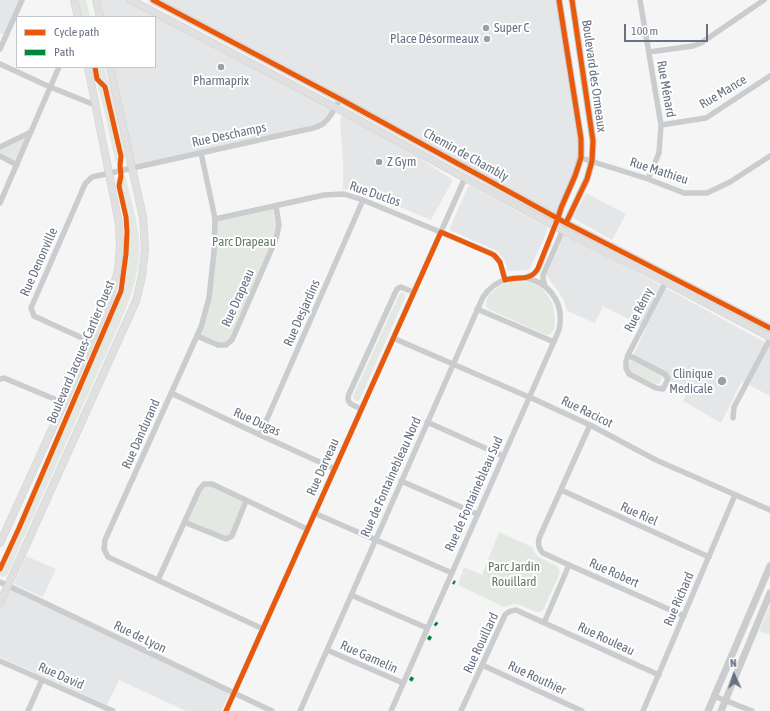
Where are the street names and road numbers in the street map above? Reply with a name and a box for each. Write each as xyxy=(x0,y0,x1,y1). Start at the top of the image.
street label: Boulevard des Ormeaux xyxy=(578,19,610,133)
street label: Rue Ménard xyxy=(653,59,679,119)
street label: Rue Mance xyxy=(697,72,749,112)
street label: Rue Deschamps xyxy=(190,120,268,150)
street label: Chemin de Chambly xyxy=(421,125,511,185)
street label: Rue Mathieu xyxy=(628,154,690,188)
street label: Rue Duclos xyxy=(347,178,403,210)
street label: Rue Denonville xyxy=(17,225,61,299)
street label: Rue Drapeau xyxy=(218,267,258,329)
street label: Rue Desjardins xyxy=(280,277,324,349)
street label: Boulevard Jacques-Cartier Ouest xyxy=(44,278,118,426)
street label: Rue Rémy xyxy=(621,285,657,335)
street label: Rue Racicot xyxy=(559,393,615,431)
street label: Rue Dandurand xyxy=(119,397,163,471)
street label: Rue Dugas xyxy=(231,404,283,440)
street label: Rue de Fontainebleau Nord xyxy=(357,414,425,540)
street label: Rue de Fontainebleau Sud xyxy=(442,434,506,554)
street label: Rue Darveau xyxy=(303,436,343,498)
street label: Rue Riel xyxy=(618,499,660,529)
street label: Rue Robert xyxy=(587,555,641,591)
street label: Rue Richard xyxy=(661,570,697,628)
street label: Rue Rouillard xyxy=(460,610,502,676)
street label: Rue de Lyon xyxy=(111,618,169,656)
street label: Rue Rouleau xyxy=(575,619,637,659)
street label: Rue Gamelin xyxy=(338,637,400,677)
street label: Rue Routhier xyxy=(506,658,568,698)
street label: Rue David xyxy=(36,659,86,693)

